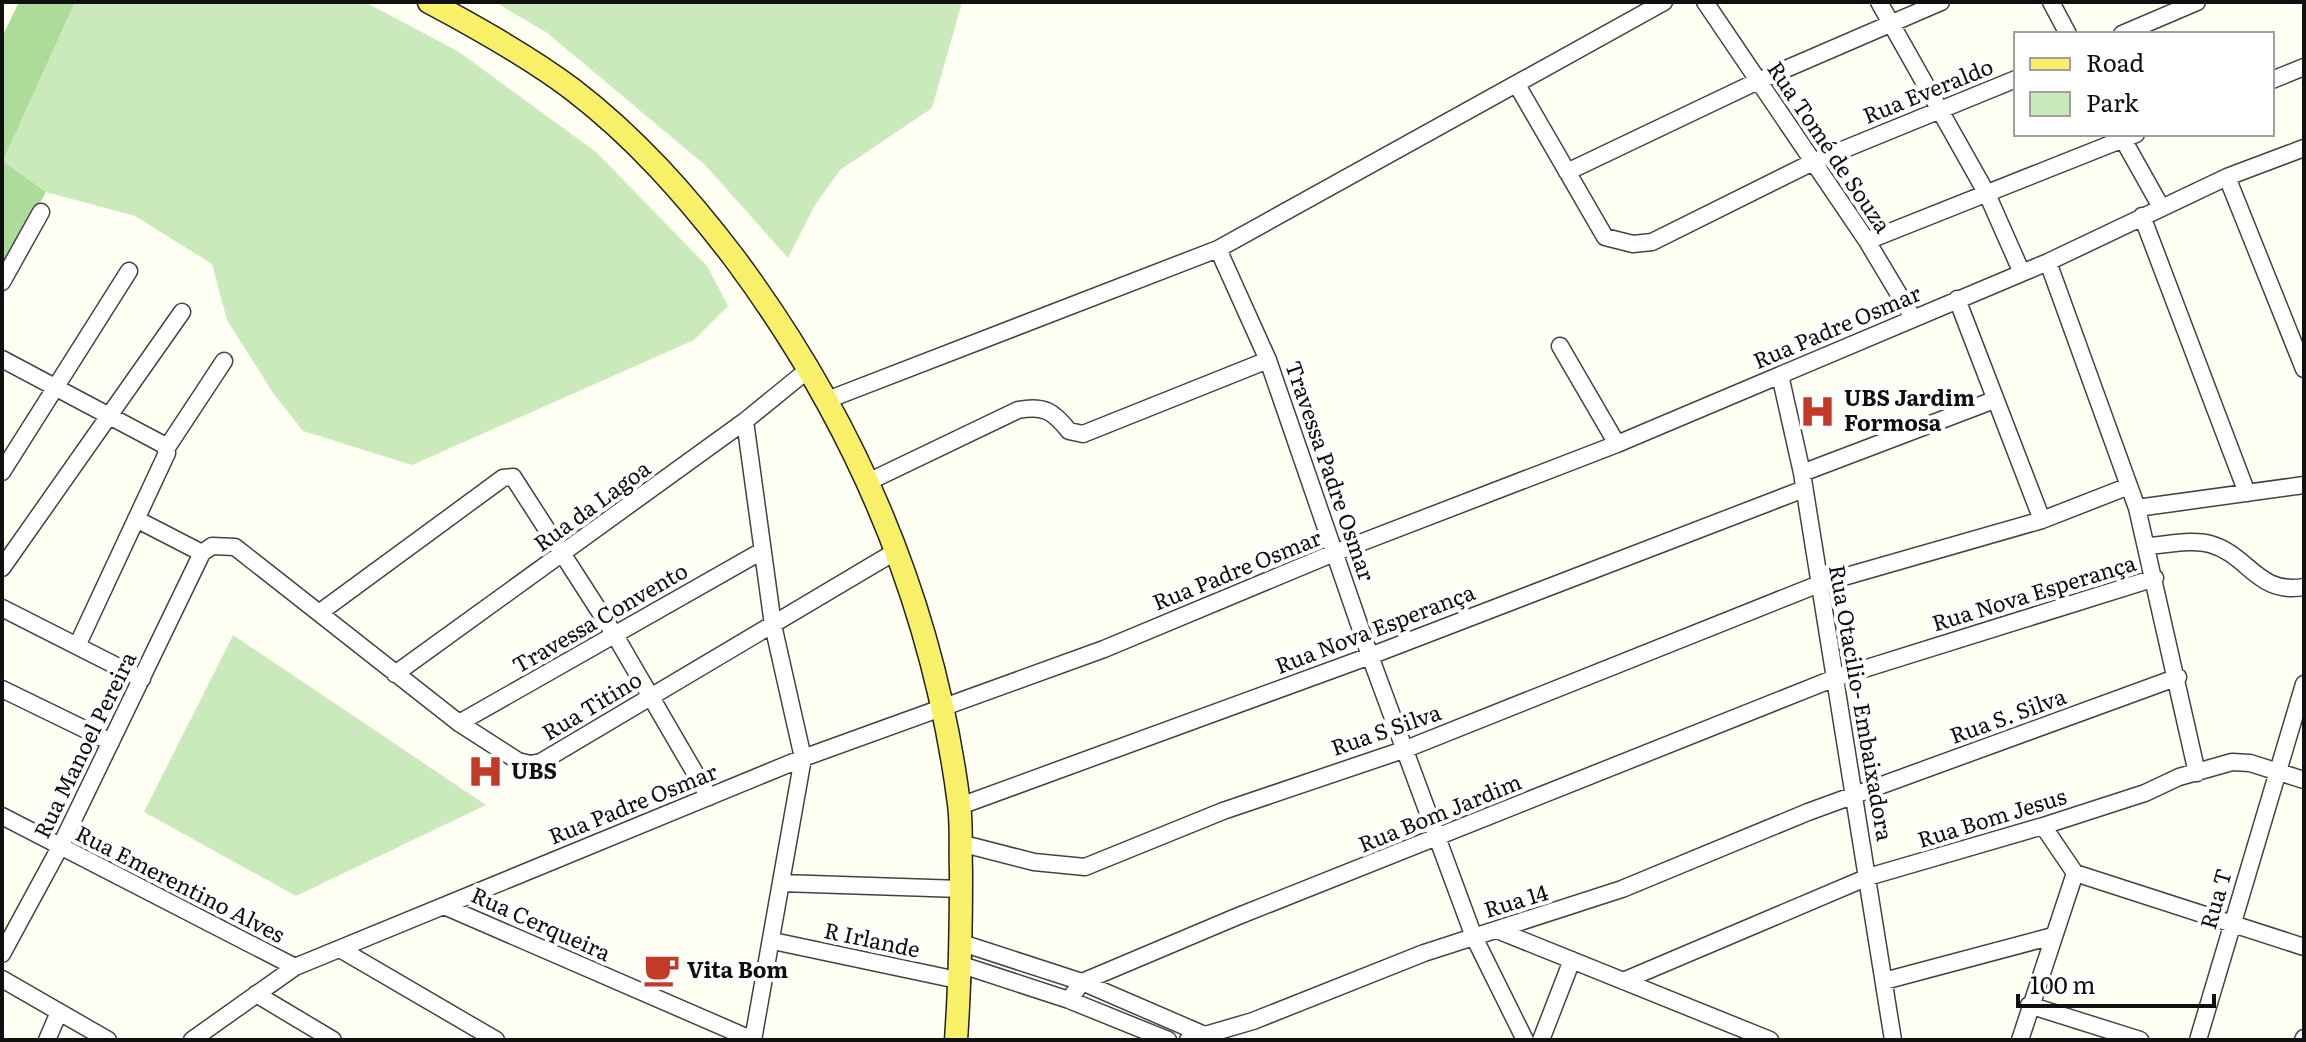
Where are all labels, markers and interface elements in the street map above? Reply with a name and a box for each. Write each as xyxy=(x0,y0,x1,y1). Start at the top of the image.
legend xyxy=(2014,32,2274,136)
text: Road xyxy=(2086,44,2145,79)
street label: Rua Everaldo xyxy=(1857,48,1998,131)
street label: Rua Tomé de Souza xyxy=(1760,54,1900,239)
text: Park xyxy=(2086,84,2139,119)
street label: Rua Padre Osmar xyxy=(1747,275,1926,376)
street label: Travessa Padre Osmar xyxy=(1278,356,1385,586)
place label: UBS Jardim Formosa xyxy=(1844,380,1975,438)
hospital icon: UBS Jardim Formosa xyxy=(1799,392,1837,430)
street label: Rua da Lagoa xyxy=(526,451,656,559)
street label: Rua Padre Osmar xyxy=(1147,519,1326,618)
street label: Rua Nova Esperança xyxy=(1927,545,2140,638)
street label: Travessa Convento xyxy=(505,553,693,680)
street label: Rua Otacilio- Embaixadora xyxy=(1822,562,1903,844)
street label: Rua Nova Esperança xyxy=(1270,574,1479,681)
street label: Rua Manoel Pereira xyxy=(24,645,143,843)
street label: Rua Titino xyxy=(535,662,647,748)
street label: Rua S. Silva xyxy=(1945,678,2070,751)
street label: Rua S Silva xyxy=(1326,694,1445,763)
hospital icon: UBS xyxy=(466,752,504,790)
place label: UBS xyxy=(511,753,557,786)
street label: Rua Padre Osmar xyxy=(543,753,722,852)
street label: Rua Bom Jardim xyxy=(1353,764,1526,859)
street label: Rua Bom Jesus xyxy=(1913,778,2070,855)
street label: Rua Emerentino Alves xyxy=(70,815,291,950)
street label: Rua T xyxy=(2190,865,2239,933)
street label: Rua 14 xyxy=(1479,874,1552,925)
street label: Rua Cerqueira xyxy=(466,877,617,968)
street label: R Irlande xyxy=(821,912,923,965)
cafe icon: Vita Bom xyxy=(642,951,680,989)
place label: Vita Bom xyxy=(687,952,788,985)
scale bar xyxy=(2018,958,2214,1008)
text: 100 m xyxy=(2030,966,2096,1001)

